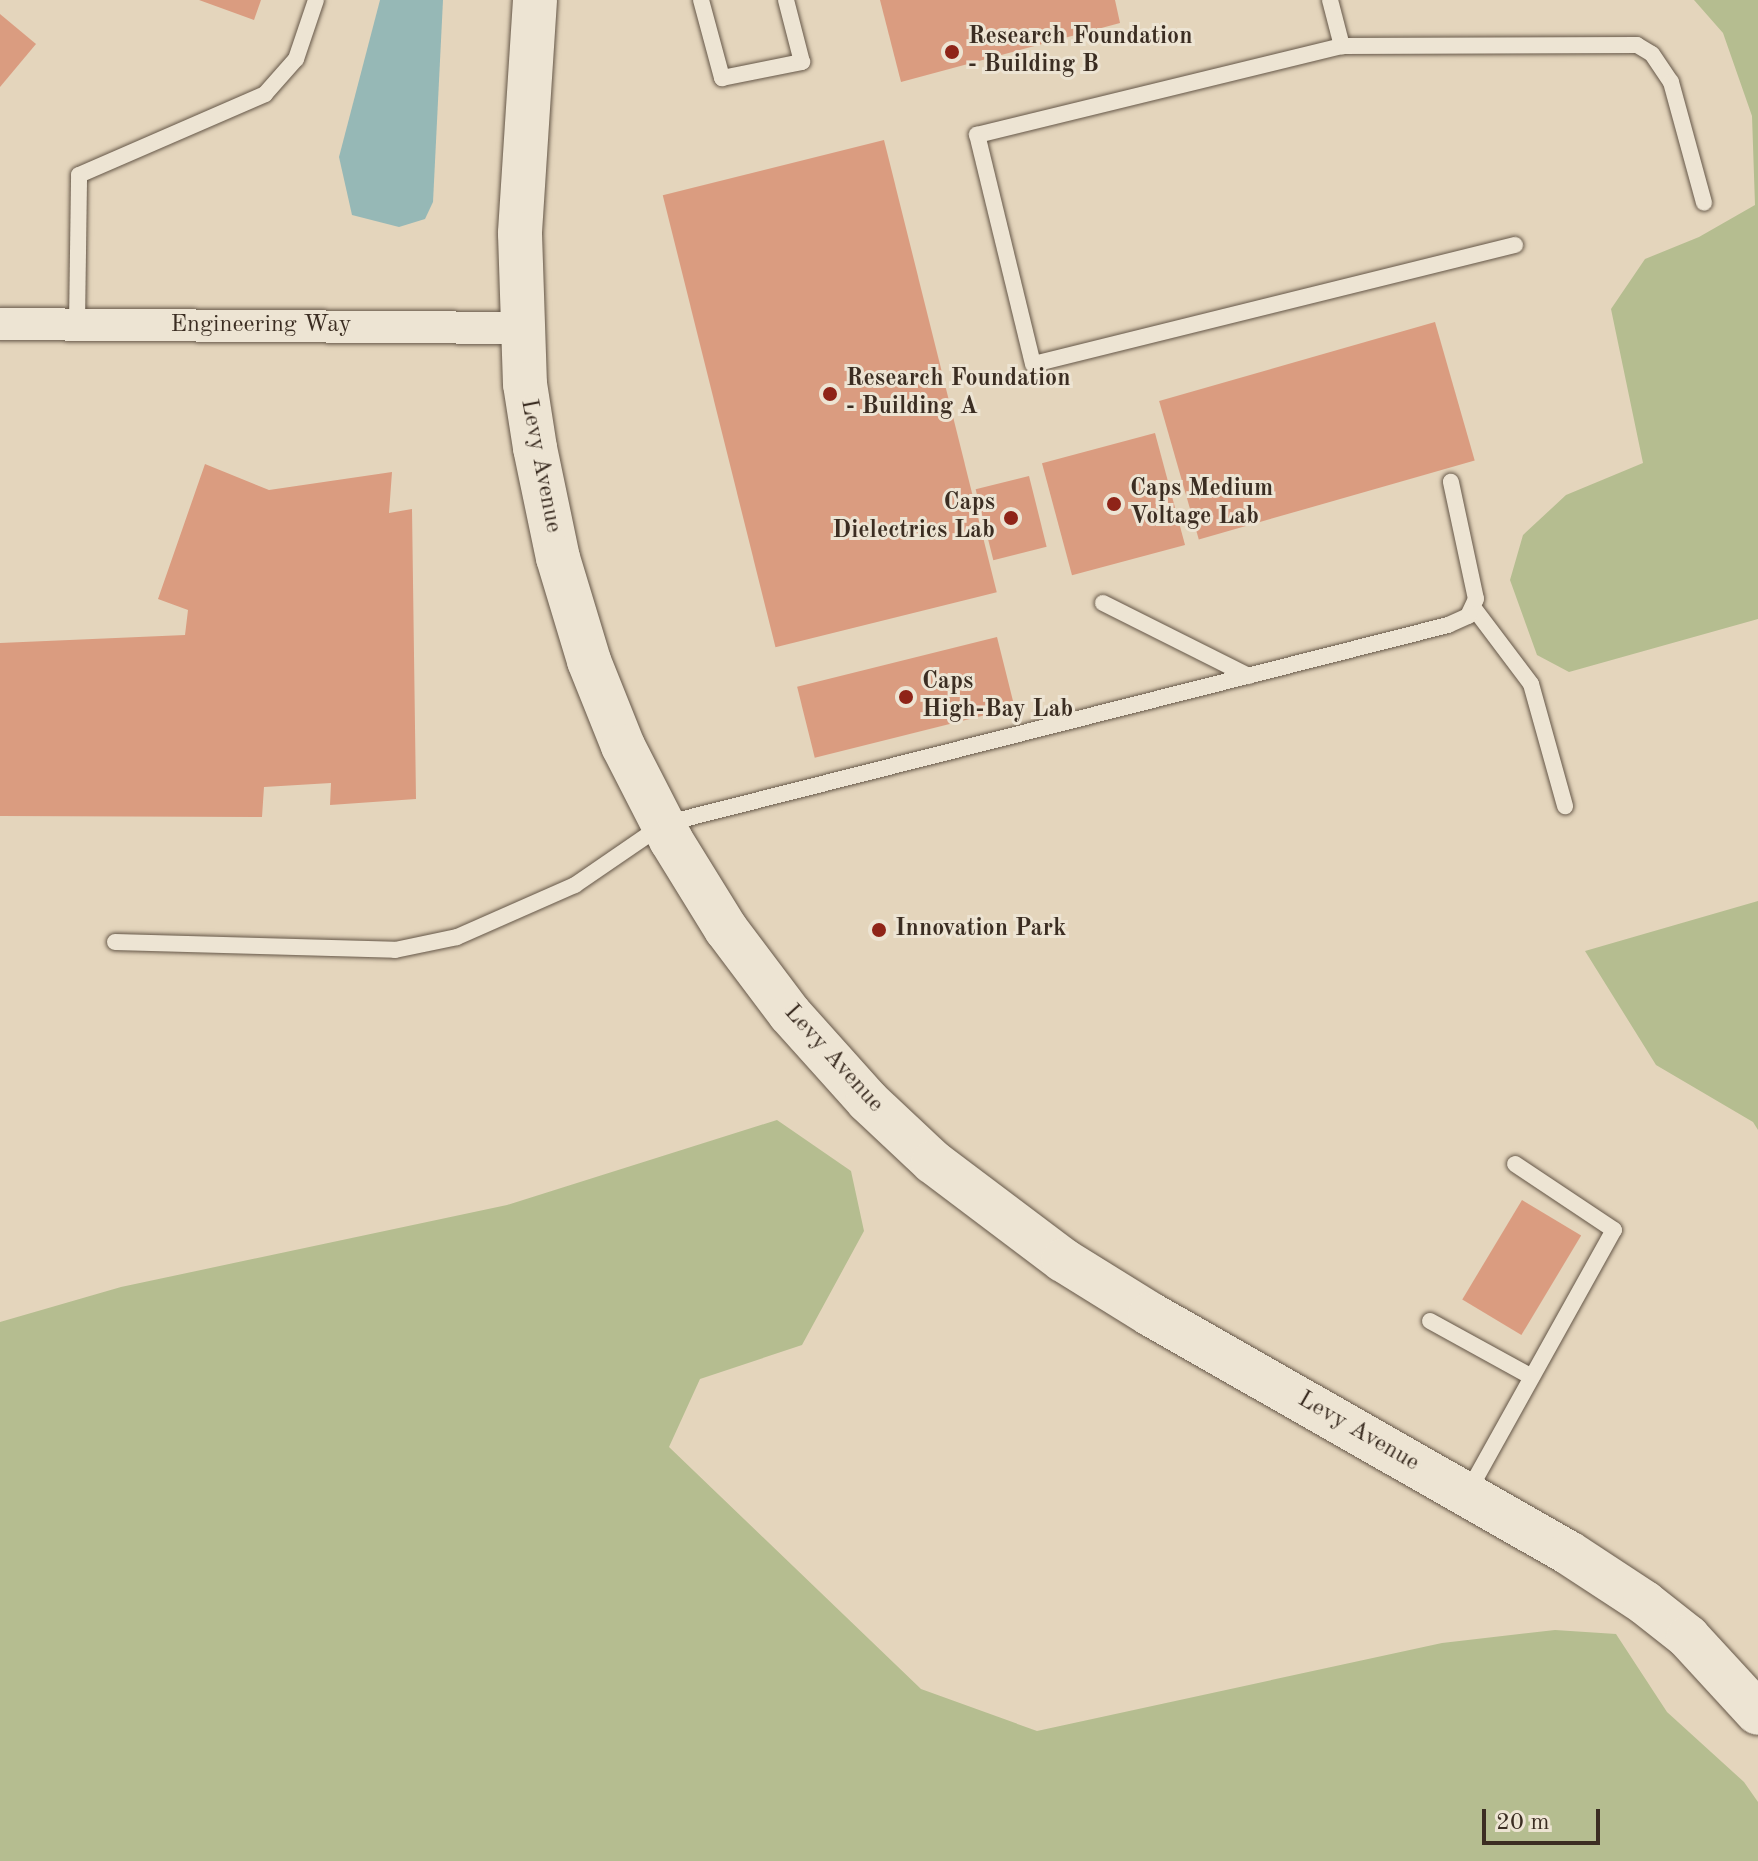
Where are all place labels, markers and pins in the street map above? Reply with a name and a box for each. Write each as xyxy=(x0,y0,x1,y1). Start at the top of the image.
place label: Research Foundation - Building B xyxy=(968,24,1193,80)
marker: Research Foundation - Building B xyxy=(943,43,961,61)
place label: Research Foundation - Building A xyxy=(846,366,1071,422)
marker: Research Foundation - Building A xyxy=(821,385,839,403)
place label: Caps Medium Voltage Lab xyxy=(1130,476,1273,532)
place label: Caps Dielectrics Lab xyxy=(832,490,995,546)
marker: Caps Medium Voltage Lab xyxy=(1105,495,1123,513)
marker: Caps Dielectrics Lab xyxy=(1002,509,1020,527)
place label: Caps High-Bay Lab xyxy=(922,669,1073,725)
marker: Caps High-Bay Lab xyxy=(897,688,915,706)
place label: Innovation Park xyxy=(895,916,1067,944)
marker: Innovation Park xyxy=(870,921,888,939)

